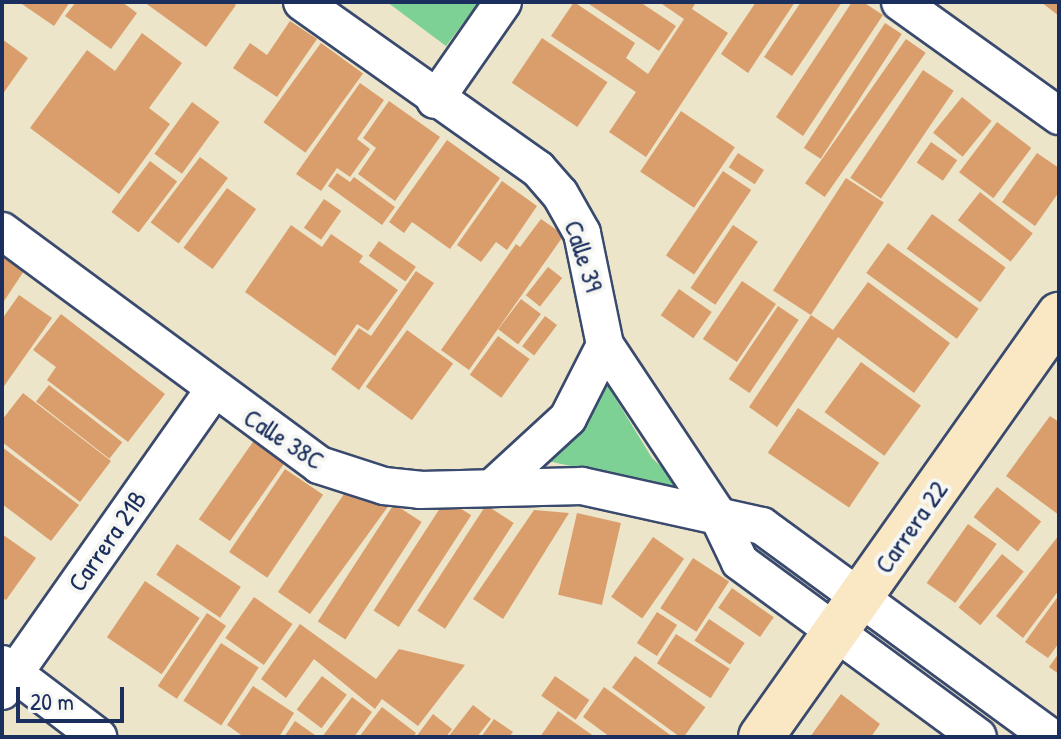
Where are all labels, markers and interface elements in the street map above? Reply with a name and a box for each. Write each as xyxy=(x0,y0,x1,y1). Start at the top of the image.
street label: Calle 39 xyxy=(558,216,610,296)
street label: Calle 38C xyxy=(238,402,330,476)
street label: Carrera 22 xyxy=(868,475,954,579)
street label: Carrera 21B xyxy=(61,485,153,597)
scale bar xyxy=(20,671,128,721)
text: 20 m xyxy=(30,685,74,717)

